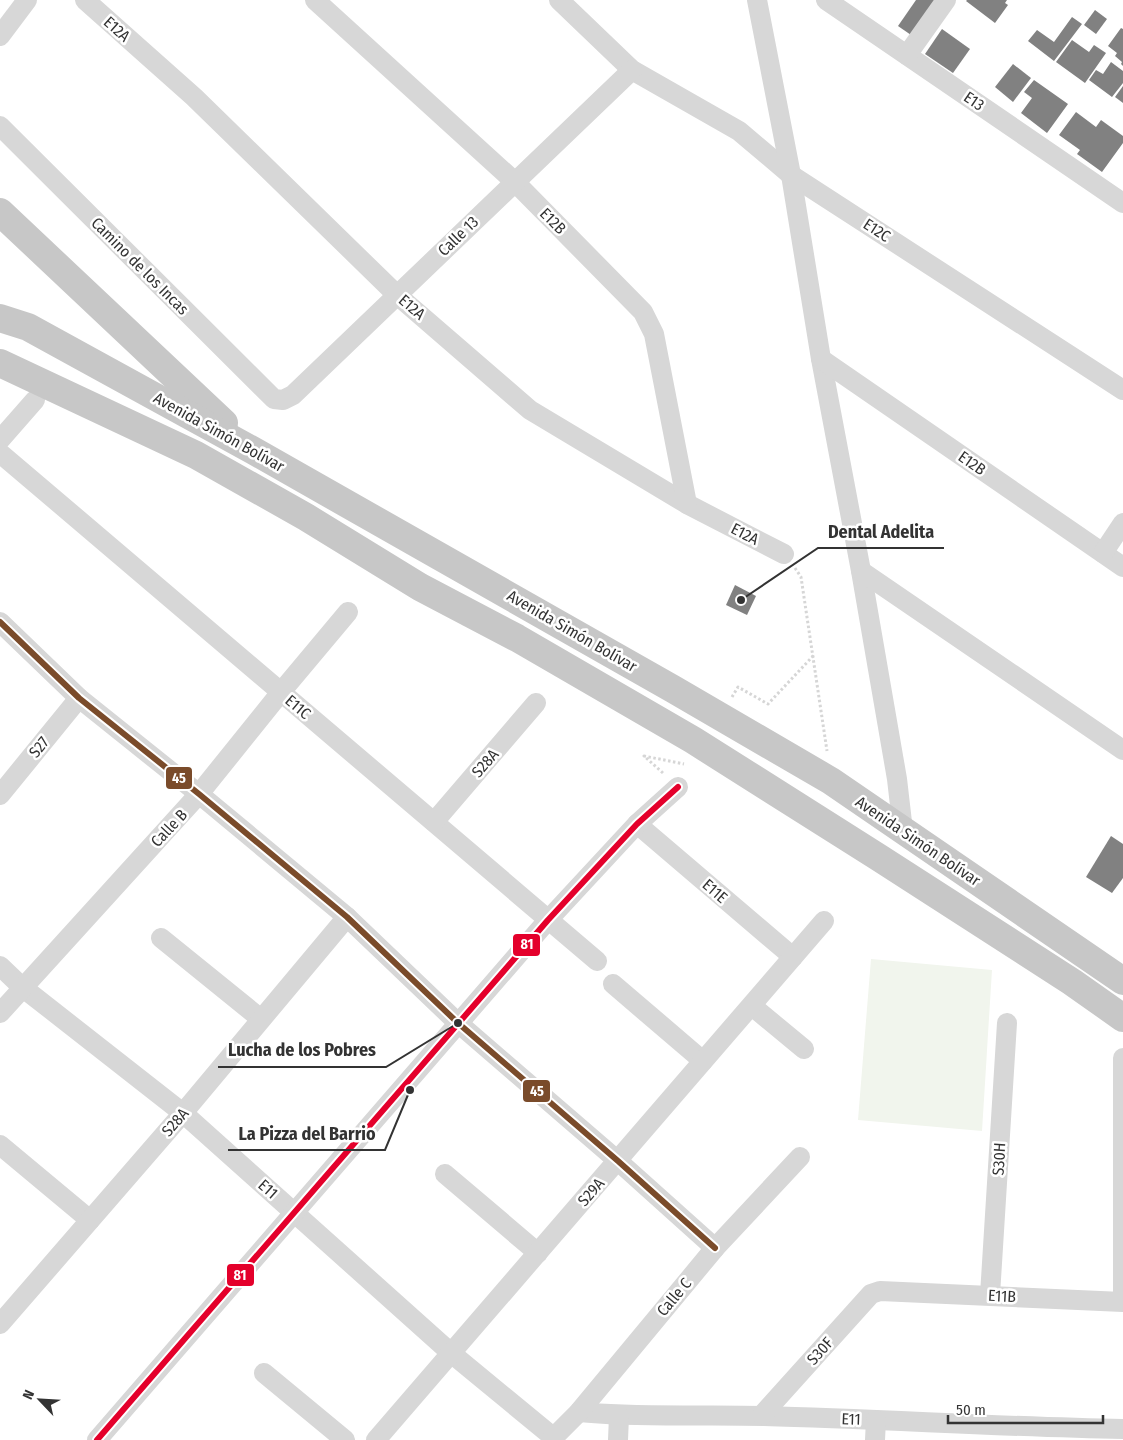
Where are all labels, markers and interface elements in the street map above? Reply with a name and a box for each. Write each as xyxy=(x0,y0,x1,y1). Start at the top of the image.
street label: E12A xyxy=(100,12,134,46)
street label: E13 xyxy=(960,87,988,115)
street label: E12B xyxy=(536,204,570,238)
street label: Calle 13 xyxy=(434,212,482,260)
street label: Camino de los Incas xyxy=(87,213,193,319)
street label: E12C xyxy=(860,214,894,246)
street label: E12A xyxy=(395,290,430,324)
street label: Avenida Simón Bolívar xyxy=(150,388,288,476)
street label: E12B xyxy=(955,447,990,479)
callout: Dental Adelita xyxy=(818,515,944,548)
street label: E12A xyxy=(728,519,763,549)
text: Dental Adelita xyxy=(828,521,934,543)
street label: Avenida Simón Bolívar xyxy=(504,586,641,676)
street label: E11C xyxy=(281,691,315,723)
street label: S27 xyxy=(25,732,53,761)
street label: S28A xyxy=(468,745,503,781)
line badge: 45 xyxy=(165,766,193,790)
text: 45 xyxy=(172,770,186,787)
street label: Avenida Simón Bolívar xyxy=(852,792,984,890)
street label: Calle B xyxy=(147,805,191,851)
street label: E11E xyxy=(699,875,731,907)
line badge: 81 xyxy=(512,933,541,957)
text: 81 xyxy=(521,936,534,953)
callout: Lucha de los Pobres xyxy=(218,1034,386,1067)
text: Lucha de los Pobres xyxy=(228,1039,376,1061)
line badge: 45 xyxy=(522,1079,551,1103)
text: 45 xyxy=(530,1083,544,1100)
street label: S28A xyxy=(158,1104,193,1140)
callout: La Pizza del Barrio xyxy=(228,1117,385,1150)
text: La Pizza del Barrio xyxy=(238,1123,376,1145)
street label: S30H xyxy=(989,1142,1009,1176)
street label: S29A xyxy=(574,1174,609,1210)
street label: E11 xyxy=(254,1175,282,1203)
line badge: 81 xyxy=(226,1263,255,1287)
text: 81 xyxy=(234,1267,247,1284)
street label: Calle C xyxy=(653,1274,695,1320)
street label: E11B xyxy=(987,1286,1017,1306)
street label: S30F xyxy=(803,1333,837,1369)
north arrow xyxy=(15,1375,65,1425)
text: N xyxy=(19,1387,38,1402)
scale bar xyxy=(948,1392,1103,1424)
text: 50 m xyxy=(956,1401,986,1419)
street label: E11 xyxy=(841,1409,861,1429)

